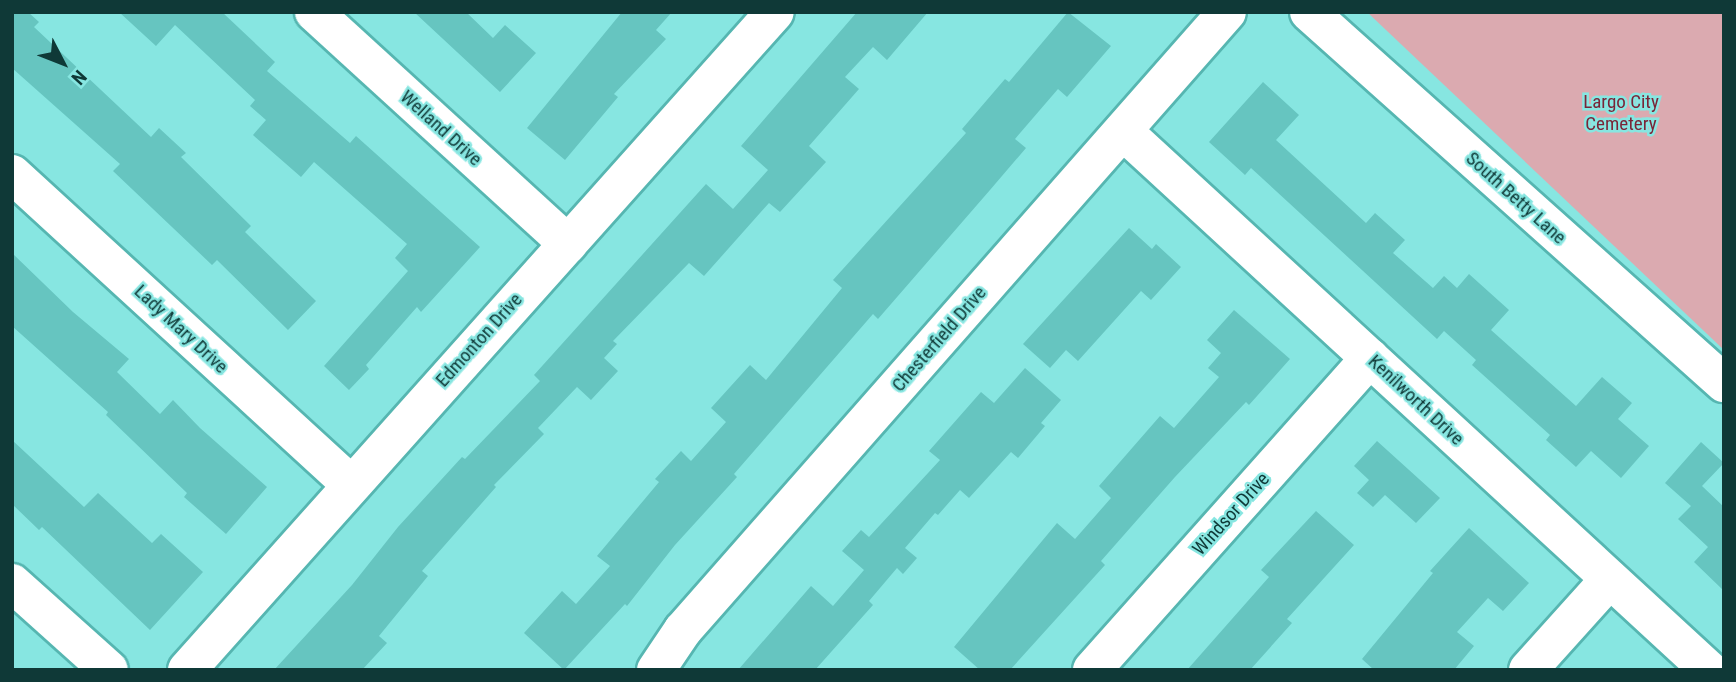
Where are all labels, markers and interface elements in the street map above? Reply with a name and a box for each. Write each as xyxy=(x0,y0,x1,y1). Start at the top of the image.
north arrow xyxy=(28,28,98,98)
text: N xyxy=(67,65,91,89)
street label: Welland Drive xyxy=(396,85,486,171)
park label: Largo City Cemetery xyxy=(1583,91,1659,135)
street label: South Betty Lane xyxy=(1461,147,1571,249)
street label: Lady Mary Drive xyxy=(130,280,232,378)
street label: Chesterfield Drive xyxy=(887,282,991,396)
street label: Edmonton Drive xyxy=(431,288,527,392)
street label: Kenilworth Drive xyxy=(1364,350,1468,450)
street label: Windsor Drive xyxy=(1188,468,1274,560)

